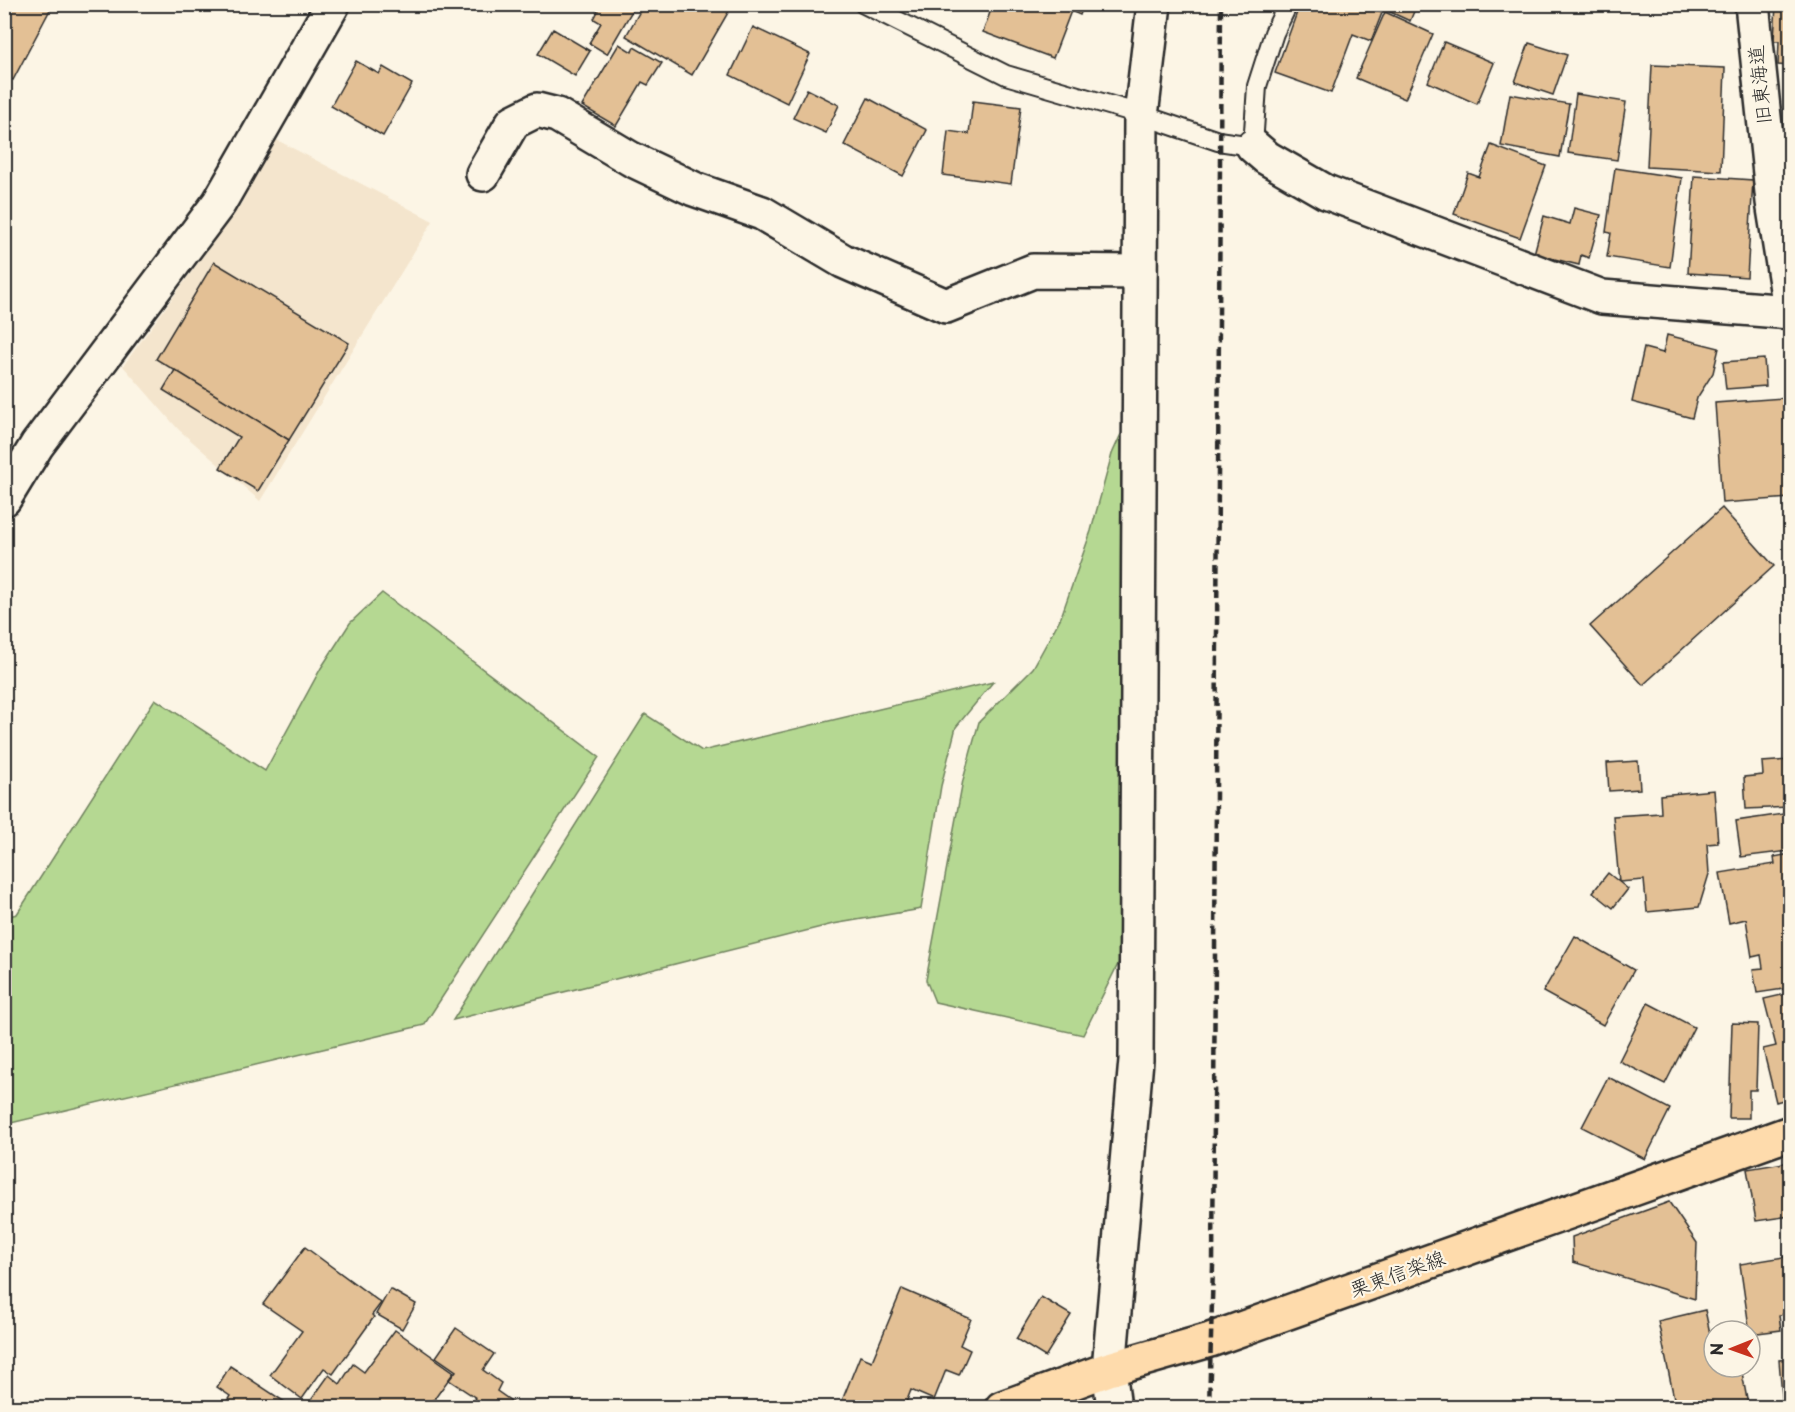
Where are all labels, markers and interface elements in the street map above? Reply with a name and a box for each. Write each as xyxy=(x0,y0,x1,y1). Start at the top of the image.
street label: 旧東海道 xyxy=(1740,44,1778,126)
street label: 栗東信楽線 xyxy=(1345,1242,1449,1304)
north arrow xyxy=(1702,1319,1762,1379)
text: N xyxy=(1704,1343,1728,1356)

